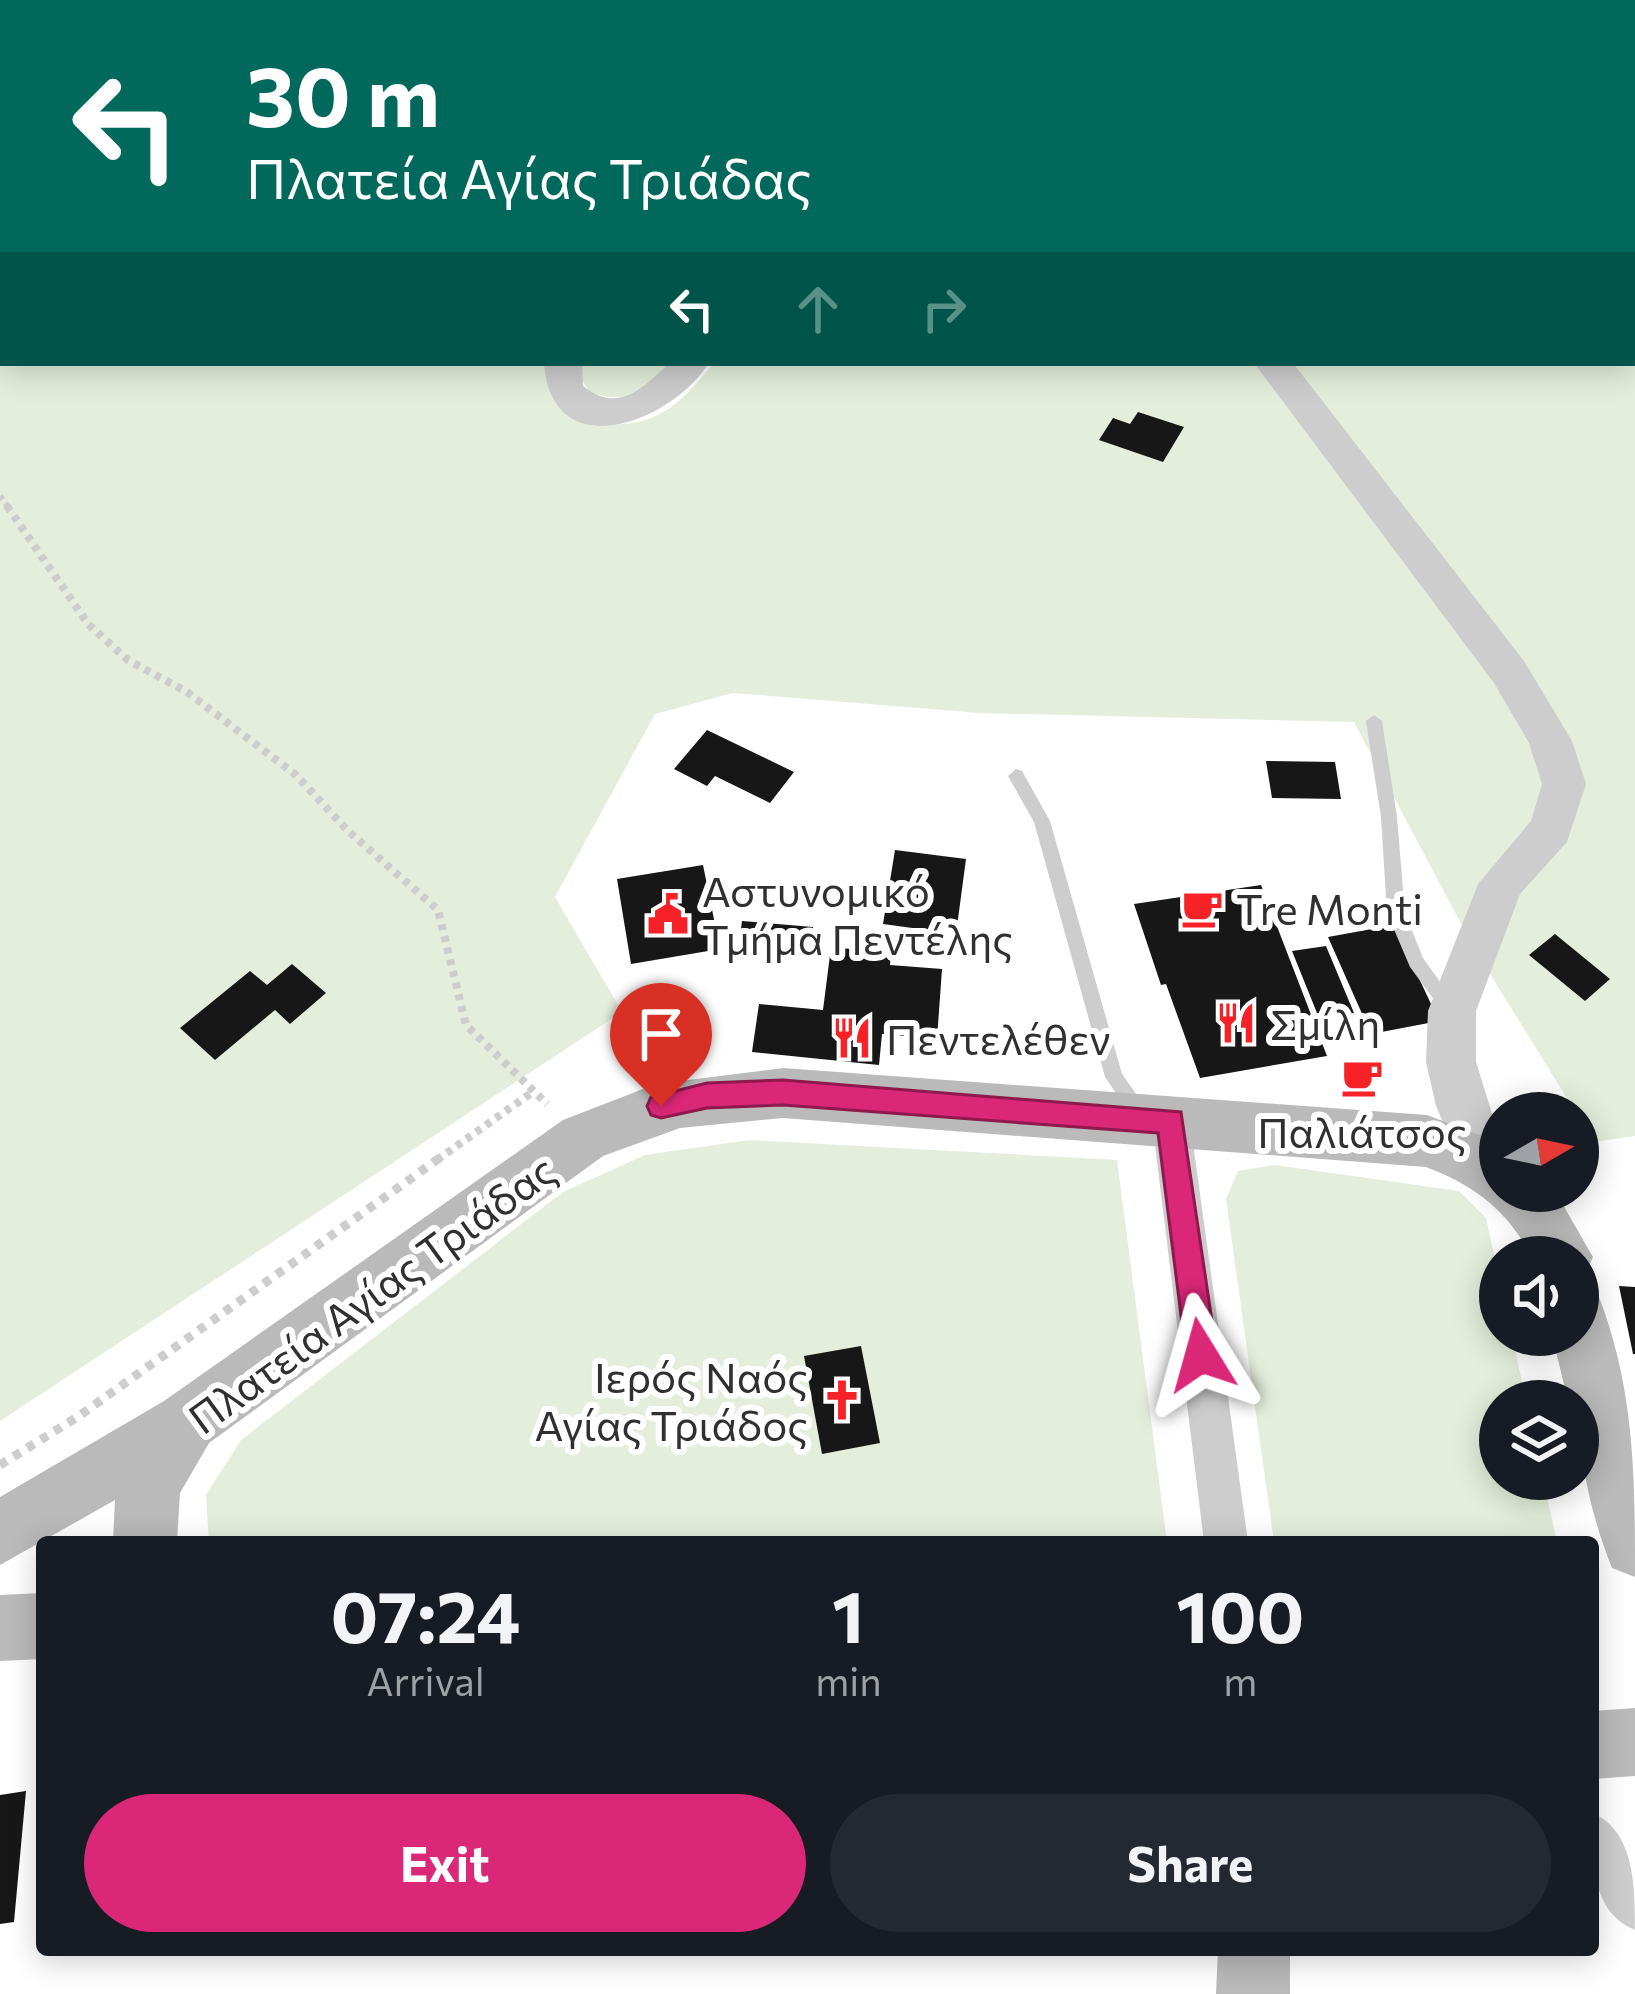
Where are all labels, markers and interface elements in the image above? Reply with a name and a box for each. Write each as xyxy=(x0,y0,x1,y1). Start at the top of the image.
text: 30 m xyxy=(246,42,440,144)
icon: left xyxy=(48,48,204,204)
text: Πλατεία Αγίας Τριάδας xyxy=(246,144,812,210)
icon: left xyxy=(659,276,725,342)
icon: ahead xyxy=(785,276,851,342)
icon: right xyxy=(911,276,977,342)
place label: Αστυνομικό Τμήμα Πεντέλης xyxy=(702,864,1013,964)
place label: Tre Monti xyxy=(1236,882,1423,934)
cafe icon: Tre Monti xyxy=(1179,885,1225,931)
public building icon: Αστυνομικό Τμήμα Πεντέλης xyxy=(645,891,691,937)
pin xyxy=(610,983,712,1106)
place label: Σμίλη xyxy=(1270,997,1380,1049)
restaurant icon: Σμίλη xyxy=(1213,1000,1259,1046)
icon: arrive xyxy=(628,1001,694,1067)
place label: Πεντελέθεν xyxy=(886,1012,1110,1064)
restaurant icon: Πεντελέθεν xyxy=(829,1015,875,1061)
cafe icon: Παλιάτσος xyxy=(1339,1054,1385,1100)
north arrow xyxy=(1479,1092,1599,1212)
map controls xyxy=(1479,1092,1599,1500)
place label: Παλιάτσος xyxy=(1257,1105,1467,1157)
street label: Πλατεία Αγίας Τριάδας xyxy=(178,1143,564,1443)
button: sound xyxy=(1479,1236,1599,1356)
position arrow xyxy=(1138,1292,1264,1418)
place label: Ιερός Ναός Αγίας Τριάδος xyxy=(535,1350,808,1450)
church icon: Ιερός Ναός Αγίας Τριάδος xyxy=(819,1377,865,1423)
button: layers xyxy=(1479,1380,1599,1500)
text: 07:24 xyxy=(331,1570,521,1658)
text: 1 xyxy=(832,1570,865,1658)
text: 100 xyxy=(1176,1570,1304,1658)
text: Arrival xyxy=(367,1656,485,1704)
text: min xyxy=(815,1656,882,1704)
text: m xyxy=(1223,1656,1257,1704)
button: Exit xyxy=(84,1794,806,1932)
button: Share xyxy=(830,1794,1551,1932)

